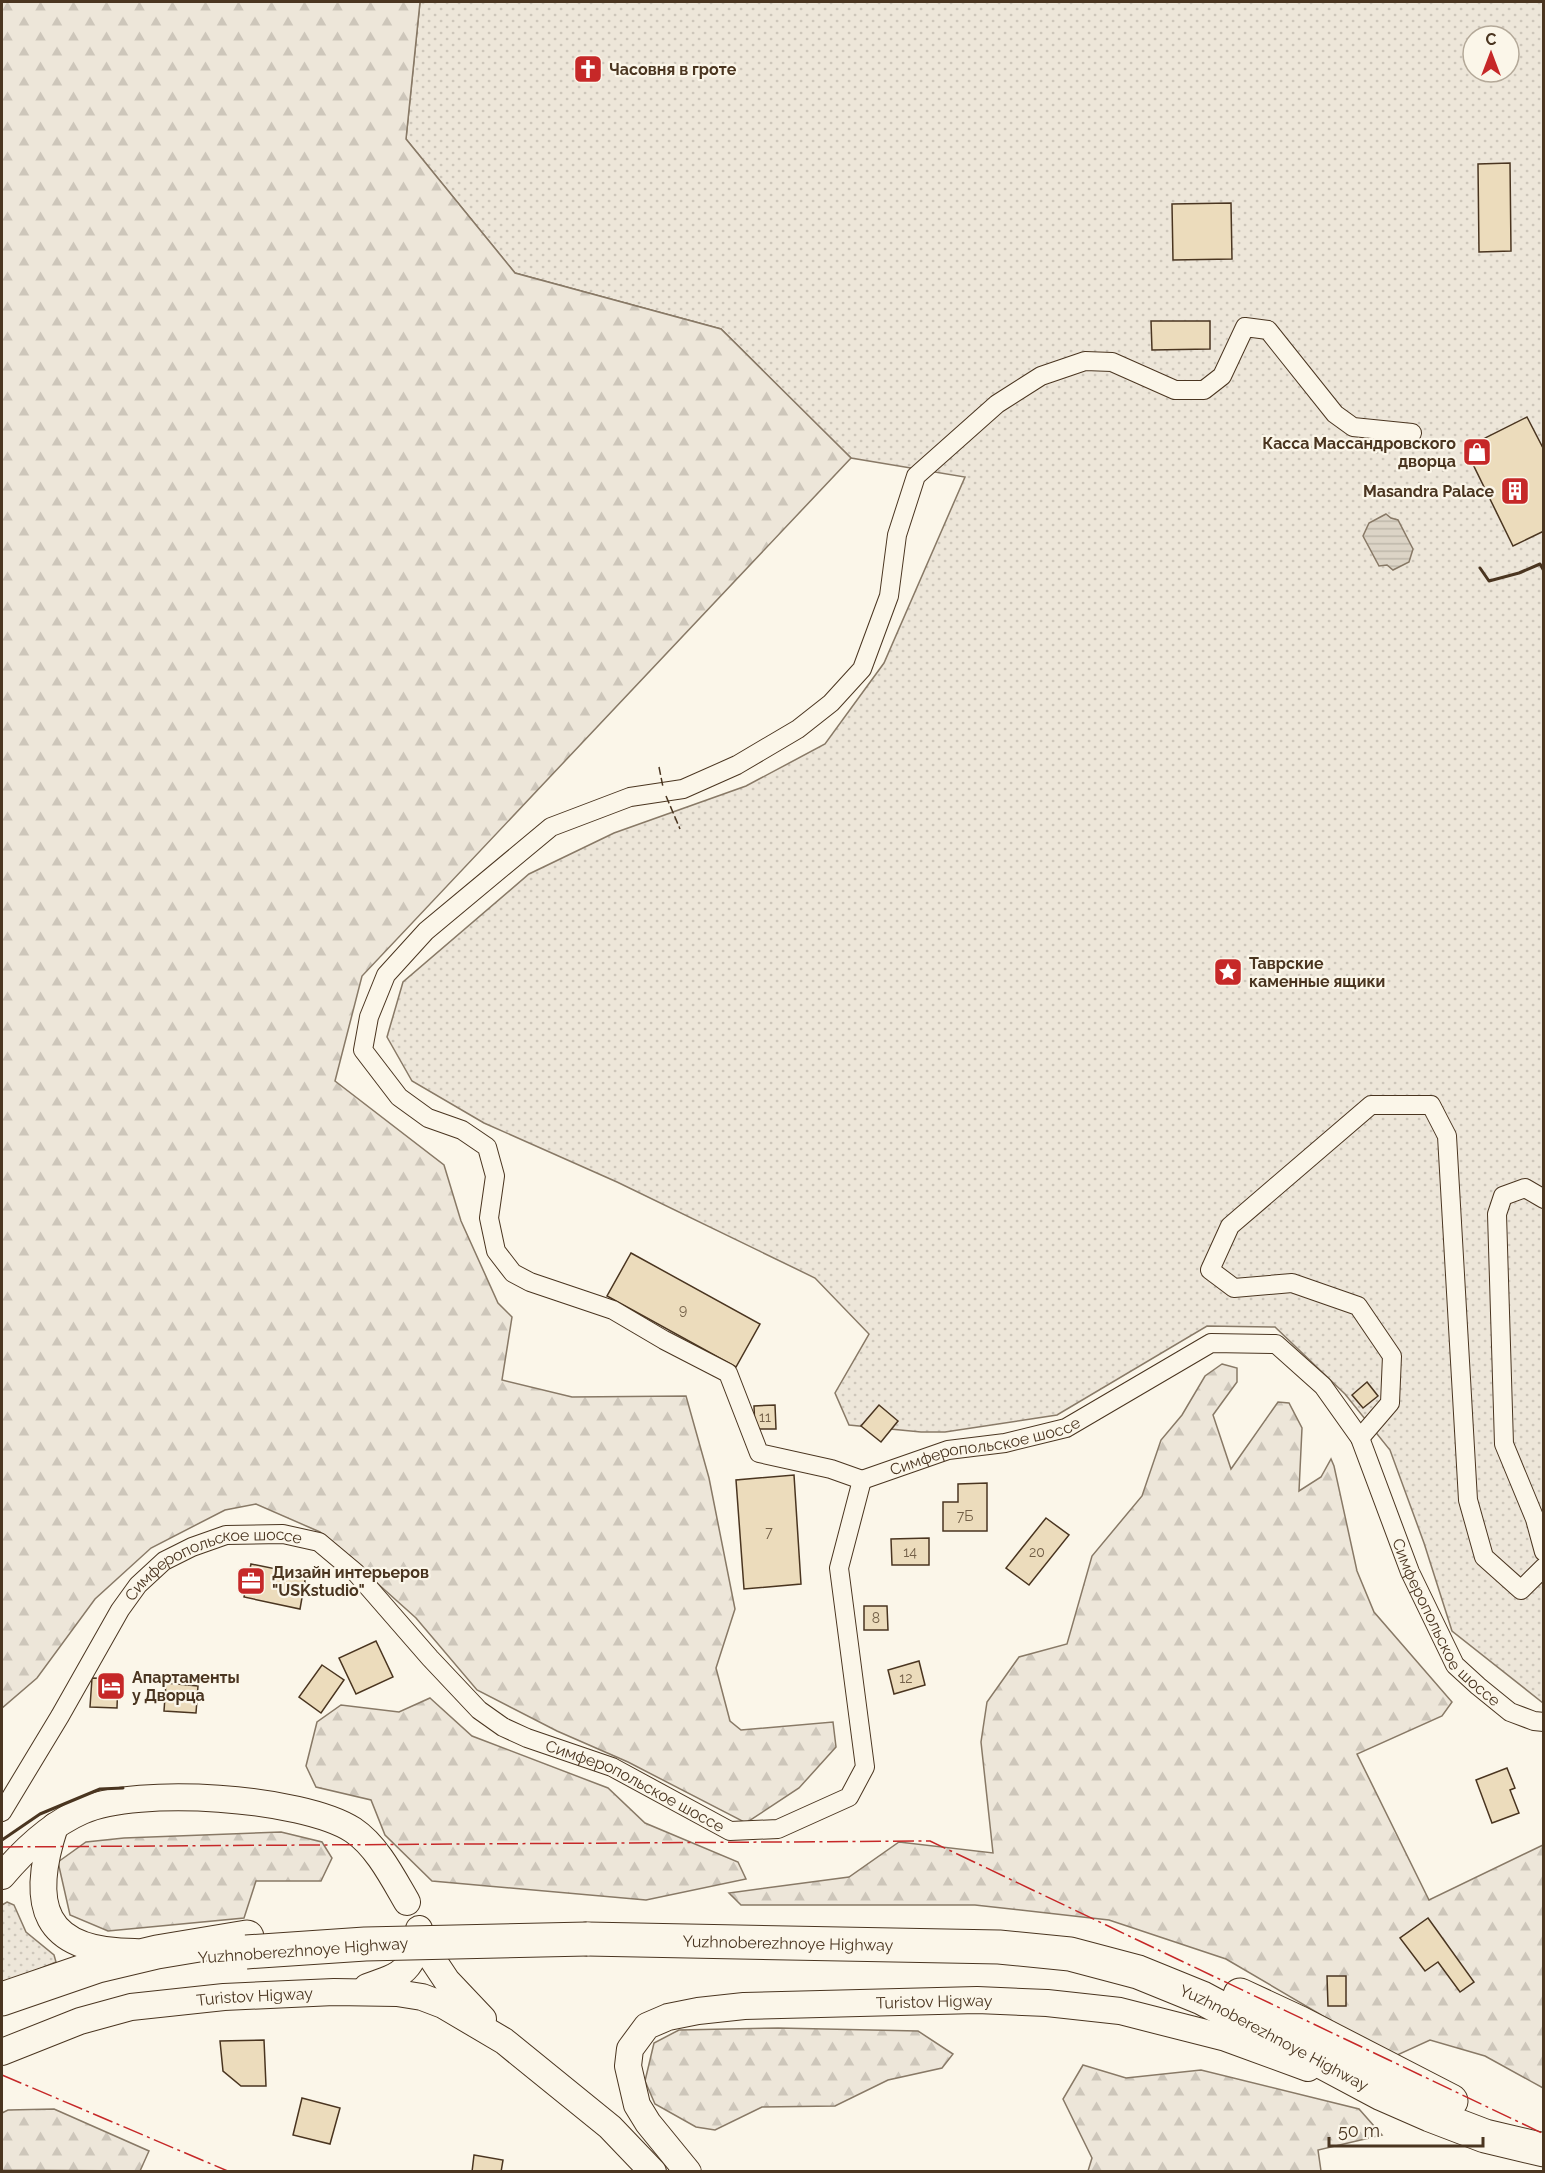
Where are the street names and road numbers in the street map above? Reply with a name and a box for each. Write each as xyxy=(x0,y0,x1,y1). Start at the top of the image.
street label: Симферопольское шоссе xyxy=(887,1413,1084,1480)
street label: Симферопольское шоссе xyxy=(121,1525,304,1605)
street label: Симферопольское шоссе xyxy=(1388,1536,1504,1710)
street label: Симферопольское шоссе xyxy=(543,1736,728,1836)
street label: Yuzhnoberezhnoye Highway xyxy=(682,1932,894,1955)
street label: Yuzhnoberezhnoye Highway xyxy=(197,1934,409,1967)
street label: Yuzhnoberezhnoye Highway xyxy=(1177,1981,1372,2095)
street label: Turistov Higway xyxy=(196,1984,314,2010)
street label: Turistov Higway xyxy=(876,1991,993,2013)

